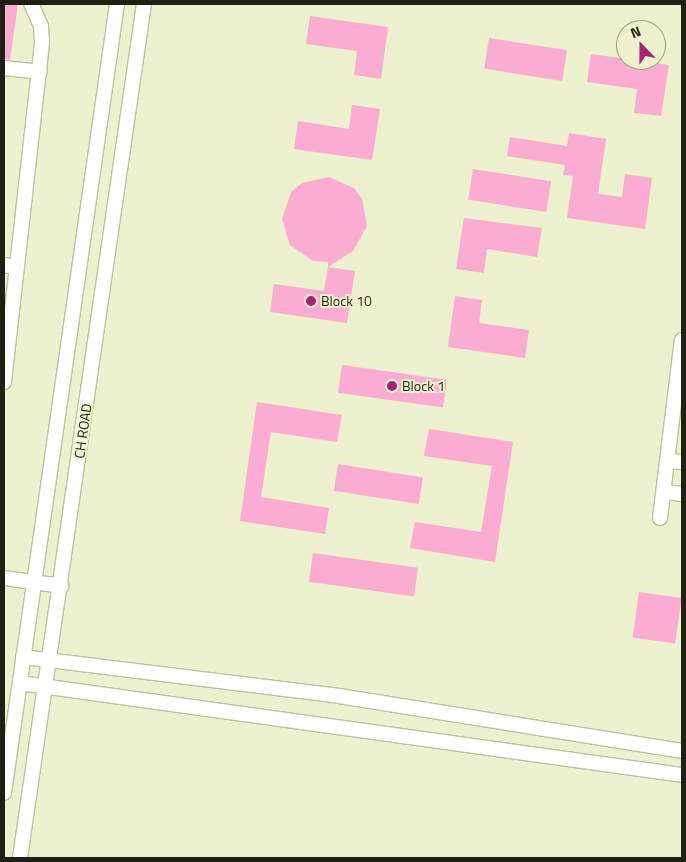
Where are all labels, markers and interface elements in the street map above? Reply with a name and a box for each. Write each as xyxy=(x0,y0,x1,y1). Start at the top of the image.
north arrow xyxy=(616,20,666,70)
text: N xyxy=(627,20,644,43)
place label: Block 10 xyxy=(321,293,372,309)
marker: Block 10 xyxy=(305,295,317,307)
place label: Block 1 xyxy=(402,378,445,394)
marker: Block 1 xyxy=(386,380,398,392)
street label: CH ROAD xyxy=(71,402,95,460)

